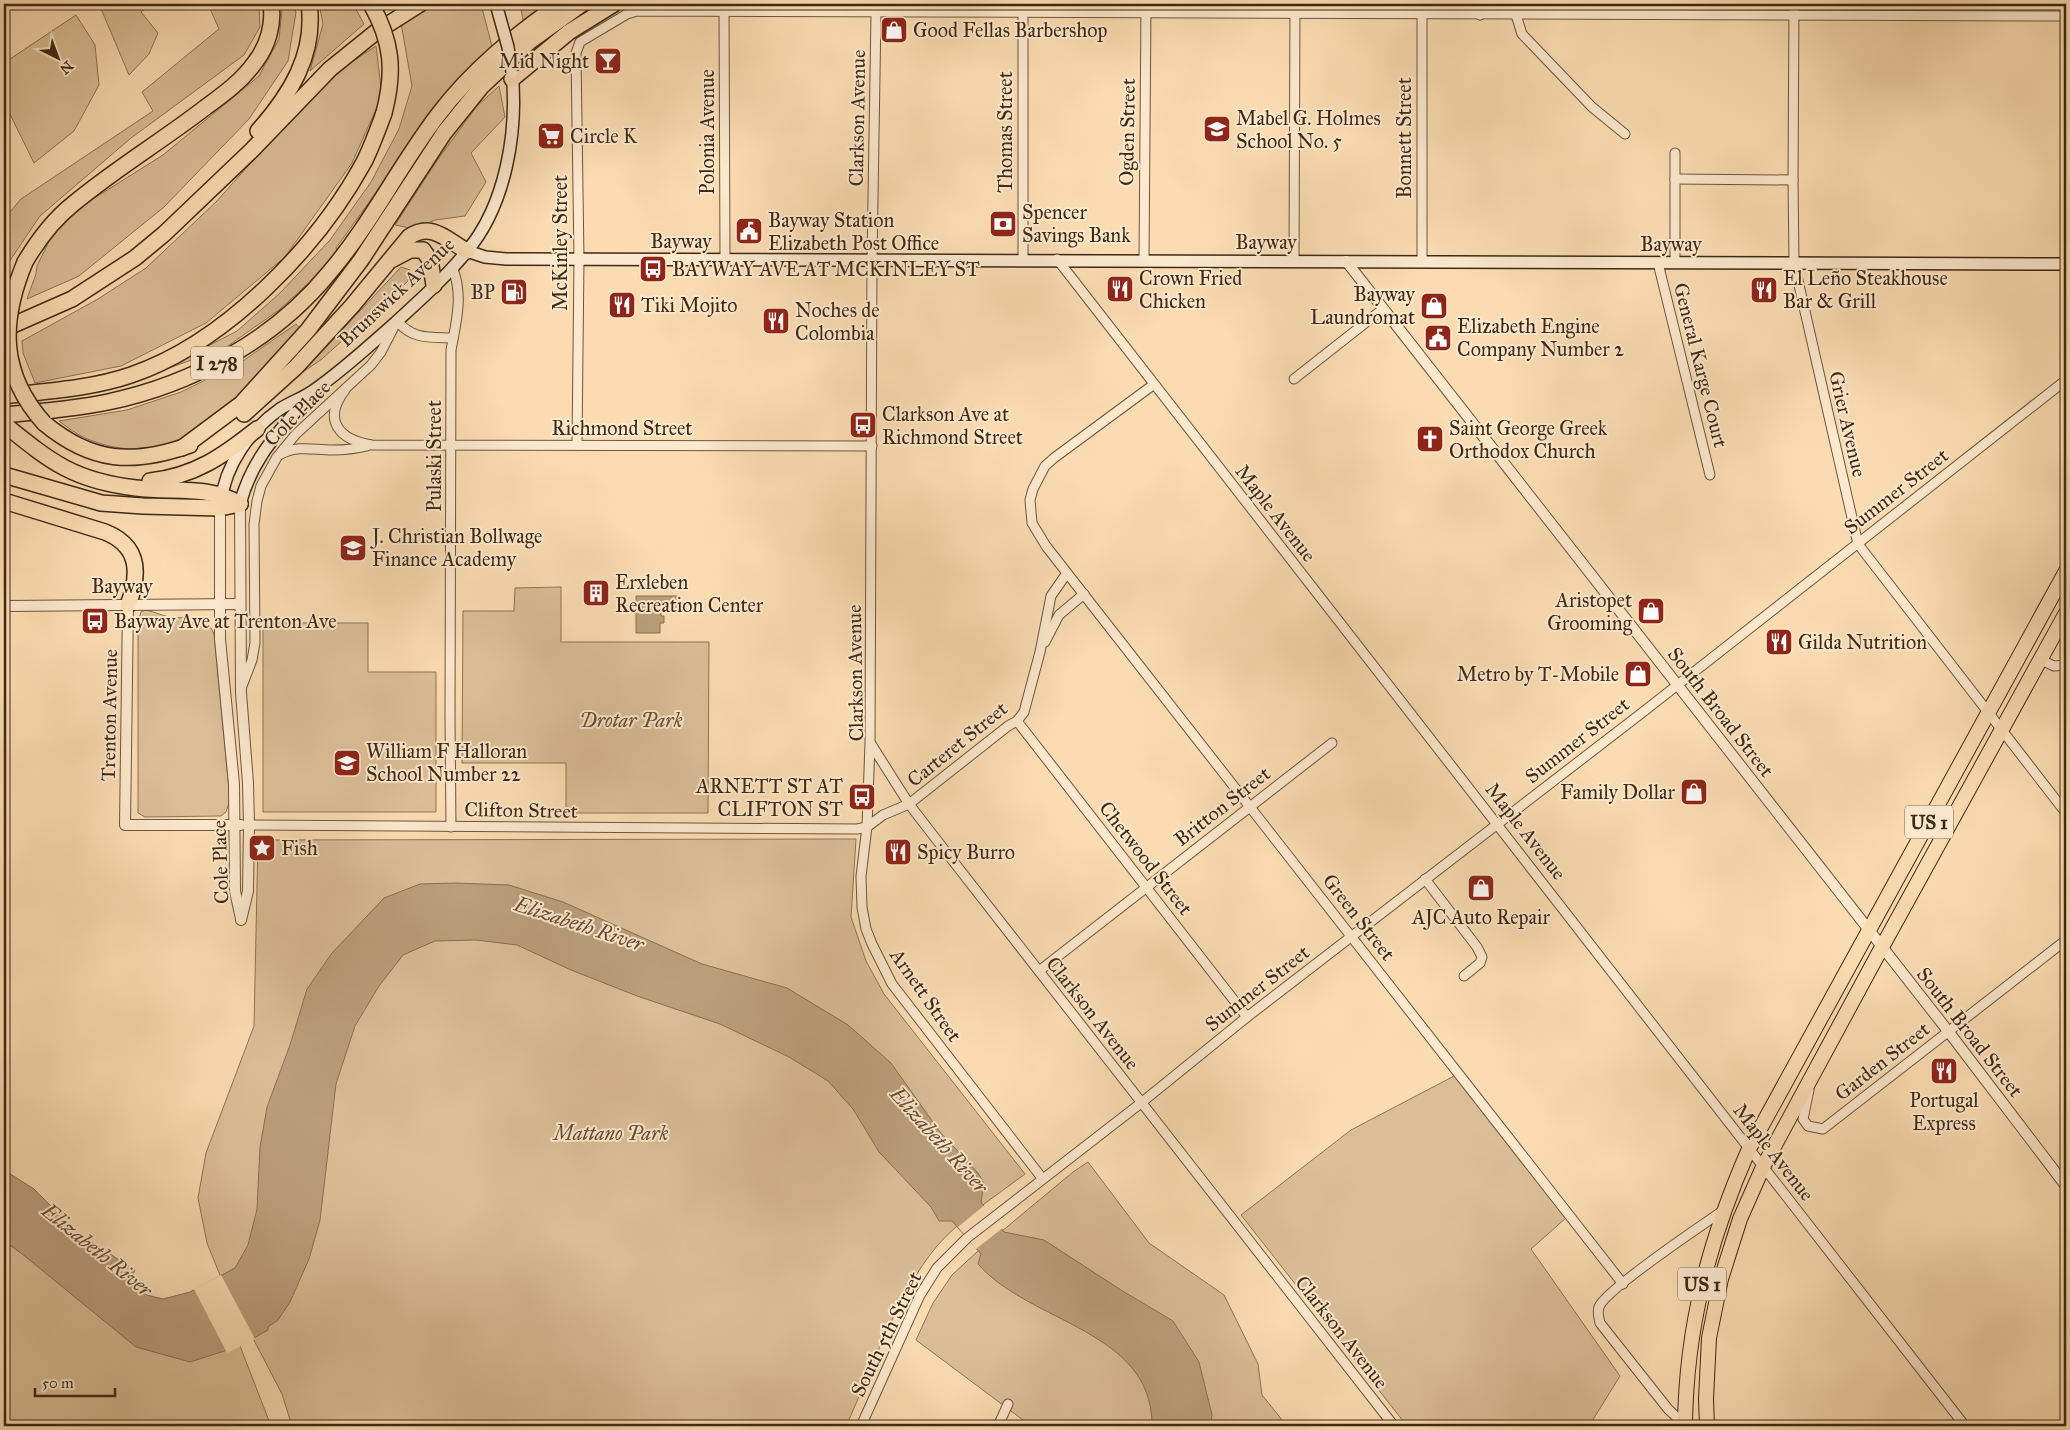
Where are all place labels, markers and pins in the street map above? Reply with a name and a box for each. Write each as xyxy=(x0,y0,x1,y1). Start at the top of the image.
shop icon: Good Fellas Barbershop xyxy=(879,15,909,45)
place label: Good Fellas Barbershop xyxy=(913,18,1108,42)
bar icon: Mid Night xyxy=(593,46,623,76)
place label: Mid Night xyxy=(499,49,589,74)
place label: Mabel G. Holmes School No. 5 xyxy=(1236,106,1381,153)
school or university icon: Mabel G. Holmes School No. 5 xyxy=(1202,114,1232,144)
supermarket icon: Circle K xyxy=(536,121,566,151)
place label: Circle K xyxy=(570,124,638,148)
place label: Spencer Savings Bank xyxy=(1022,200,1131,248)
place label: Bayway Station Elizabeth Post Office xyxy=(768,208,939,255)
bank icon: Spencer Savings Bank xyxy=(988,209,1018,239)
public building icon: Bayway Station Elizabeth Post Office xyxy=(734,216,764,246)
bus stop icon: BAYWAY AVE AT MCKINLEY ST xyxy=(638,254,668,284)
place label: BAYWAY AVE AT MCKINLEY ST xyxy=(672,257,980,281)
place label: Crown Fried Chicken xyxy=(1139,266,1242,313)
place label: El Leño Steakhouse Bar & Grill xyxy=(1783,266,1948,313)
restaurant icon: Crown Fried Chicken xyxy=(1105,274,1135,304)
restaurant icon: El Leño Steakhouse Bar & Grill xyxy=(1749,275,1779,305)
fuel station icon: BP xyxy=(499,277,529,307)
place label: BP xyxy=(470,280,495,304)
place label: Bayway Laundromat xyxy=(1310,282,1416,329)
restaurant icon: Tiki Mojito xyxy=(607,290,637,320)
shop icon: Bayway Laundromat xyxy=(1419,291,1449,321)
place label: Tiki Mojito xyxy=(641,293,738,317)
place label: Noches de Colombia xyxy=(795,298,880,345)
restaurant icon: Noches de Colombia xyxy=(761,306,791,336)
place label: Elizabeth Engine Company Number 2 xyxy=(1457,314,1624,361)
public building icon: Elizabeth Engine Company Number 2 xyxy=(1423,323,1453,353)
place label: Clarkson Ave at Richmond Street xyxy=(882,402,1023,449)
bus stop icon: Clarkson Ave at Richmond Street xyxy=(848,410,878,440)
place label: Saint George Greek Orthodox Church xyxy=(1449,416,1608,463)
church icon: Saint George Greek Orthodox Church xyxy=(1415,424,1445,454)
place label: J. Christian Bollwage Finance Academy xyxy=(370,524,542,571)
school or university icon: J. Christian Bollwage Finance Academy xyxy=(338,533,368,563)
place label: Erxleben Recreation Center xyxy=(615,570,764,617)
building icon: Erxleben Recreation Center xyxy=(581,578,611,608)
place label: Aristopet Grooming xyxy=(1547,588,1633,636)
shop icon: Aristopet Grooming xyxy=(1636,596,1666,626)
bus stop icon: Bayway Ave at Trenton Ave xyxy=(80,606,110,636)
place label: Bayway Ave at Trenton Ave xyxy=(114,609,337,633)
restaurant icon: Gilda Nutrition xyxy=(1764,627,1794,657)
place label: Gilda Nutrition xyxy=(1798,630,1927,654)
shop icon: Metro by T-Mobile xyxy=(1623,659,1653,689)
place label: Metro by T-Mobile xyxy=(1457,662,1619,686)
place label: William F Halloran School Number 22 xyxy=(366,739,527,786)
school or university icon: William F Halloran School Number 22 xyxy=(332,748,362,778)
place label: ARNETT ST AT CLIFTON ST xyxy=(695,774,843,821)
shop icon: Family Dollar xyxy=(1679,777,1709,807)
place label: Family Dollar xyxy=(1560,780,1675,804)
bus stop icon: ARNETT ST AT CLIFTON ST xyxy=(847,782,877,812)
place icon: Fish xyxy=(247,833,277,863)
place label: Fish xyxy=(281,836,318,860)
restaurant icon: Spicy Burro xyxy=(883,837,913,867)
place label: Spicy Burro xyxy=(917,840,1015,864)
shop icon: AJC Auto Repair xyxy=(1466,873,1496,903)
place label: AJC Auto Repair xyxy=(1411,905,1550,930)
restaurant icon: Portugal Express xyxy=(1929,1056,1959,1086)
place label: Portugal Express xyxy=(1909,1088,1979,1135)

